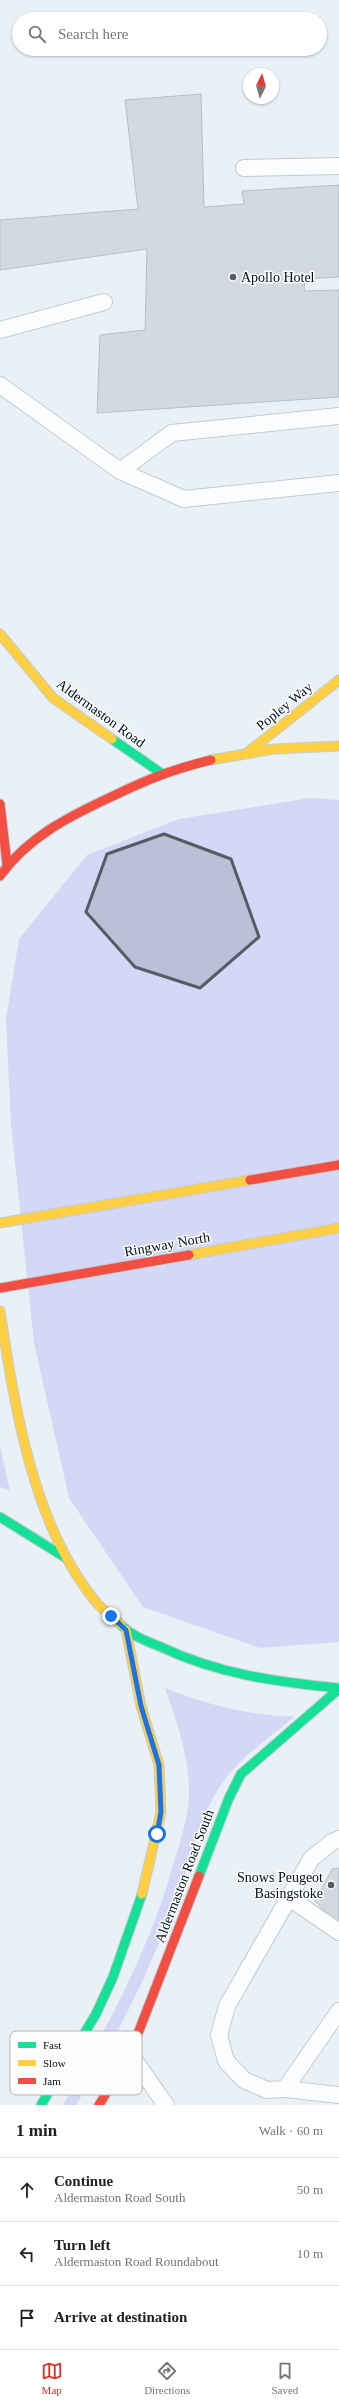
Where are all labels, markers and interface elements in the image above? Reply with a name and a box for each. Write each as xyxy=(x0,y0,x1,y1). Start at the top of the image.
search box xyxy=(12,12,327,56)
icon: search xyxy=(26,23,48,45)
text: Search here xyxy=(58,26,128,42)
north arrow xyxy=(243,68,279,104)
place label: Apollo Hotel xyxy=(241,270,315,285)
marker: Apollo Hotel xyxy=(228,272,238,282)
street label: Aldermaston Road xyxy=(54,676,148,750)
street label: Popley Way xyxy=(253,679,315,733)
street label: Ringway North xyxy=(123,1230,211,1259)
route end xyxy=(102,1607,120,1625)
street label: Aldermaston Road South xyxy=(152,1807,217,1945)
route start xyxy=(148,1825,166,1843)
place label: Snows Peugeot Basingstoke xyxy=(237,1870,323,1901)
marker: Snows Peugeot Basingstoke xyxy=(326,1880,336,1890)
legend xyxy=(10,2031,142,2095)
text: Fast xyxy=(43,2039,61,2051)
text: Slow xyxy=(43,2057,66,2069)
text: Jam xyxy=(43,2075,61,2087)
text: 1 min xyxy=(16,2121,57,2140)
text: Walk · 60 m xyxy=(259,2123,323,2138)
text: Continue xyxy=(54,2173,113,2189)
icon: ahead xyxy=(16,2179,38,2201)
text: 50 m xyxy=(297,2182,323,2197)
text: Aldermaston Road South xyxy=(54,2190,185,2205)
text: Turn left xyxy=(54,2237,111,2253)
icon: left xyxy=(16,2243,38,2265)
text: 10 m xyxy=(297,2246,323,2261)
text: Aldermaston Road Roundabout xyxy=(54,2254,219,2269)
icon: arrive xyxy=(16,2307,38,2329)
text: Arrive at destination xyxy=(54,2309,187,2325)
tab: Map xyxy=(41,2360,63,2396)
tab: Directions xyxy=(144,2360,190,2396)
tab: Saved xyxy=(271,2360,298,2396)

